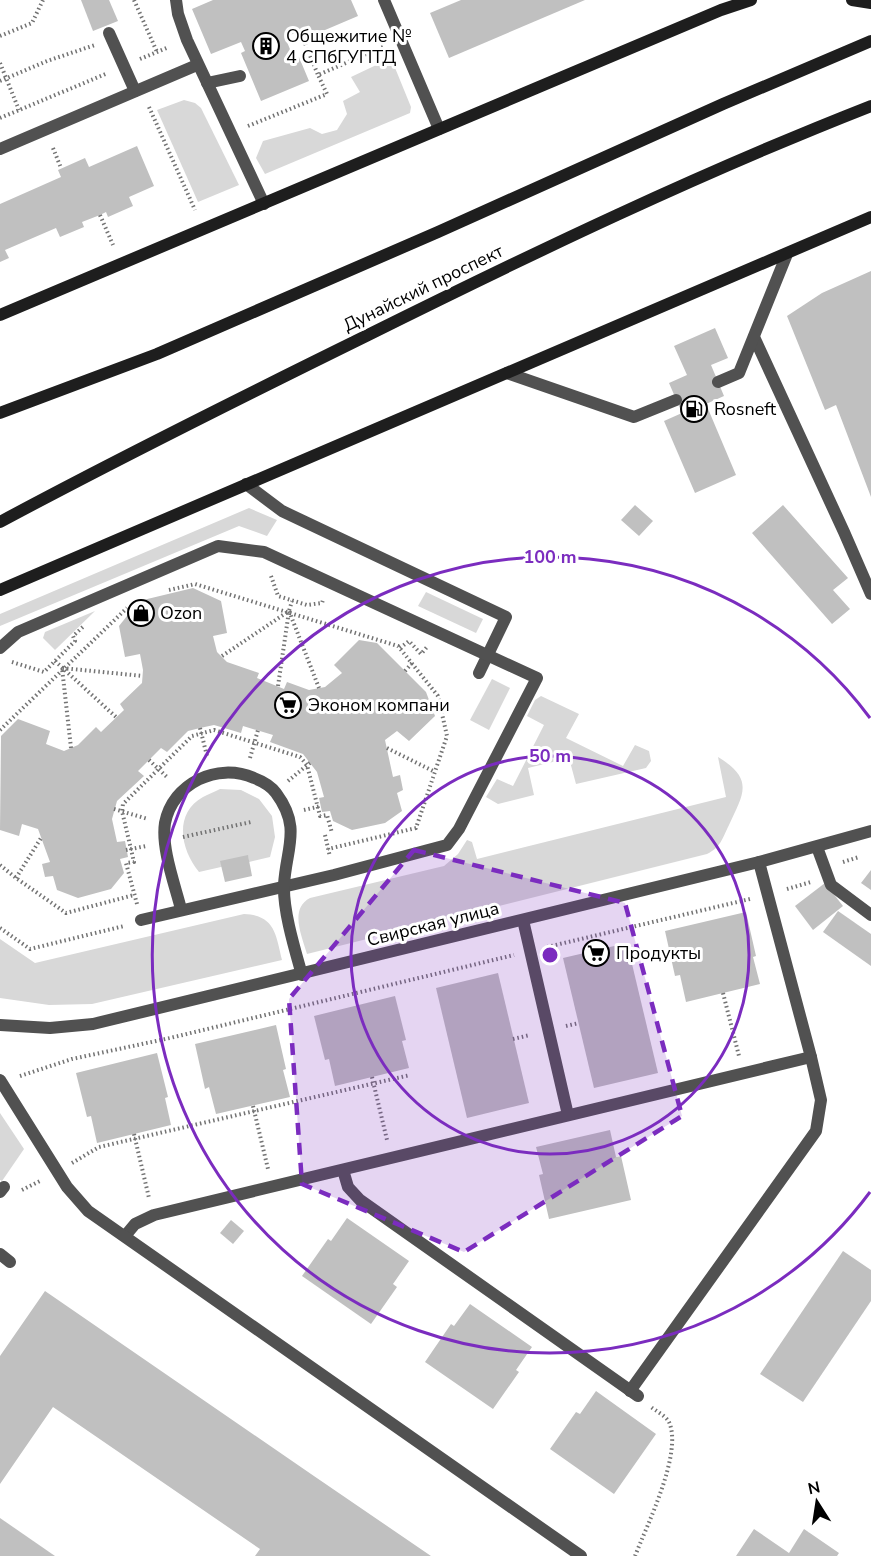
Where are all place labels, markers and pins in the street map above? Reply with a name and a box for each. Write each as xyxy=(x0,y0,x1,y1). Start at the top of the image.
place label: Общежитие № 4 СПбГУПТД xyxy=(286,24,412,69)
building icon: Общежитие № 4 СПбГУПТД xyxy=(251,31,281,61)
fuel station icon: Rosneft xyxy=(679,394,709,424)
place label: Rosneft xyxy=(714,397,777,421)
shop icon: Ozon xyxy=(126,598,156,628)
place label: Ozon xyxy=(160,601,202,625)
supermarket icon: Эконом компани xyxy=(273,690,303,720)
place label: Эконом компани xyxy=(308,693,450,717)
supermarket icon: Продукты xyxy=(581,938,611,968)
place label: Продукты xyxy=(616,941,701,965)
centre of rings xyxy=(540,945,560,965)

